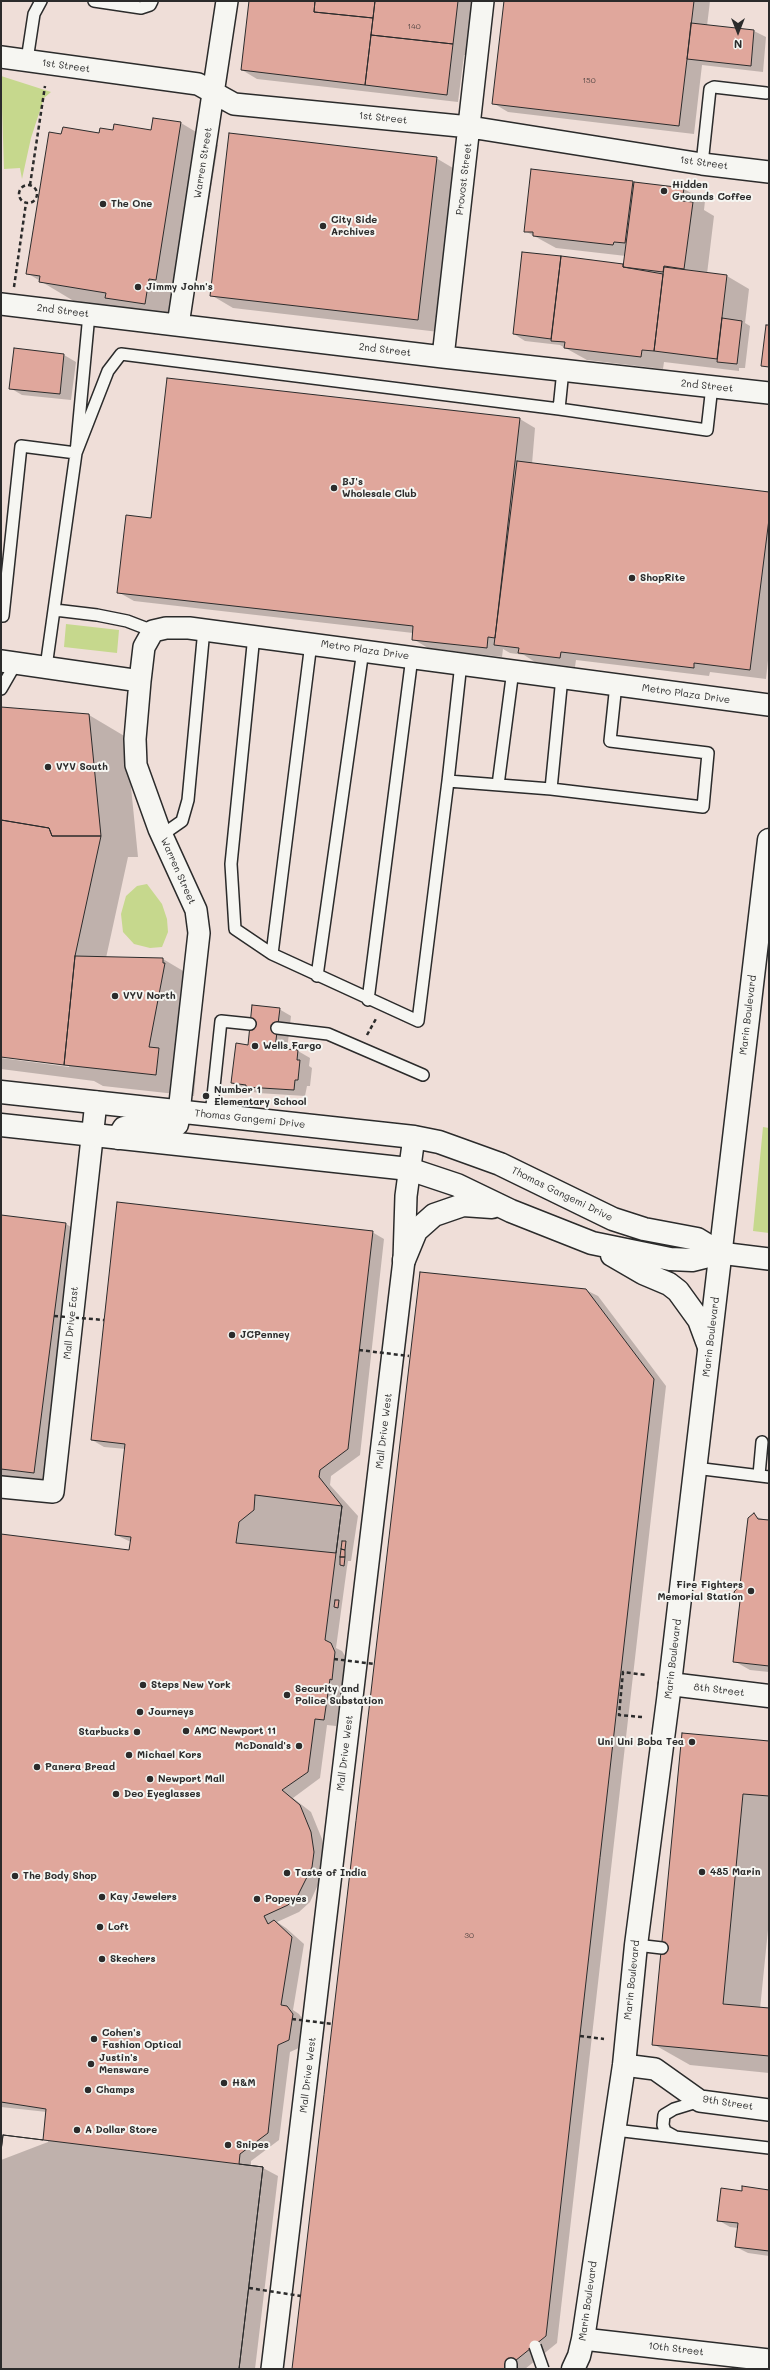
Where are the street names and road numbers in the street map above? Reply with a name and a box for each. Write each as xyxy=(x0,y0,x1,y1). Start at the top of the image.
street label: 1st Street xyxy=(41,57,91,75)
street label: 1st Street xyxy=(358,109,408,127)
street label: Warren Street xyxy=(191,127,215,199)
street label: Provost Street xyxy=(454,142,474,216)
street label: 1st Street xyxy=(679,154,729,172)
street label: 2nd Street xyxy=(36,302,90,320)
street label: 2nd Street xyxy=(358,341,412,359)
street label: 2nd Street xyxy=(680,377,734,395)
street label: Metro Plaza Drive xyxy=(320,638,410,662)
street label: Metro Plaza Drive xyxy=(641,682,731,706)
street label: Warren Street xyxy=(158,836,198,906)
street label: Marin Boulevard xyxy=(737,974,759,1056)
street label: Thomas Gangemi Drive xyxy=(194,1107,306,1131)
street label: Thomas Gangemi Drive xyxy=(509,1164,615,1224)
street label: Mall Drive East xyxy=(61,1286,81,1360)
street label: Marin Boulevard xyxy=(700,1296,722,1378)
street label: Mall Drive West xyxy=(373,1392,395,1470)
street label: Marin Boulevard xyxy=(662,1618,684,1700)
street label: 8th Street xyxy=(693,1681,745,1699)
street label: Mall Drive West xyxy=(334,1714,356,1792)
street label: Marin Boulevard xyxy=(622,1939,642,2021)
street label: Mall Drive West xyxy=(297,2036,319,2114)
street label: 9th Street xyxy=(702,2093,754,2113)
street label: Marin Boulevard xyxy=(576,2260,600,2342)
street label: 10th Street xyxy=(648,2340,704,2358)

